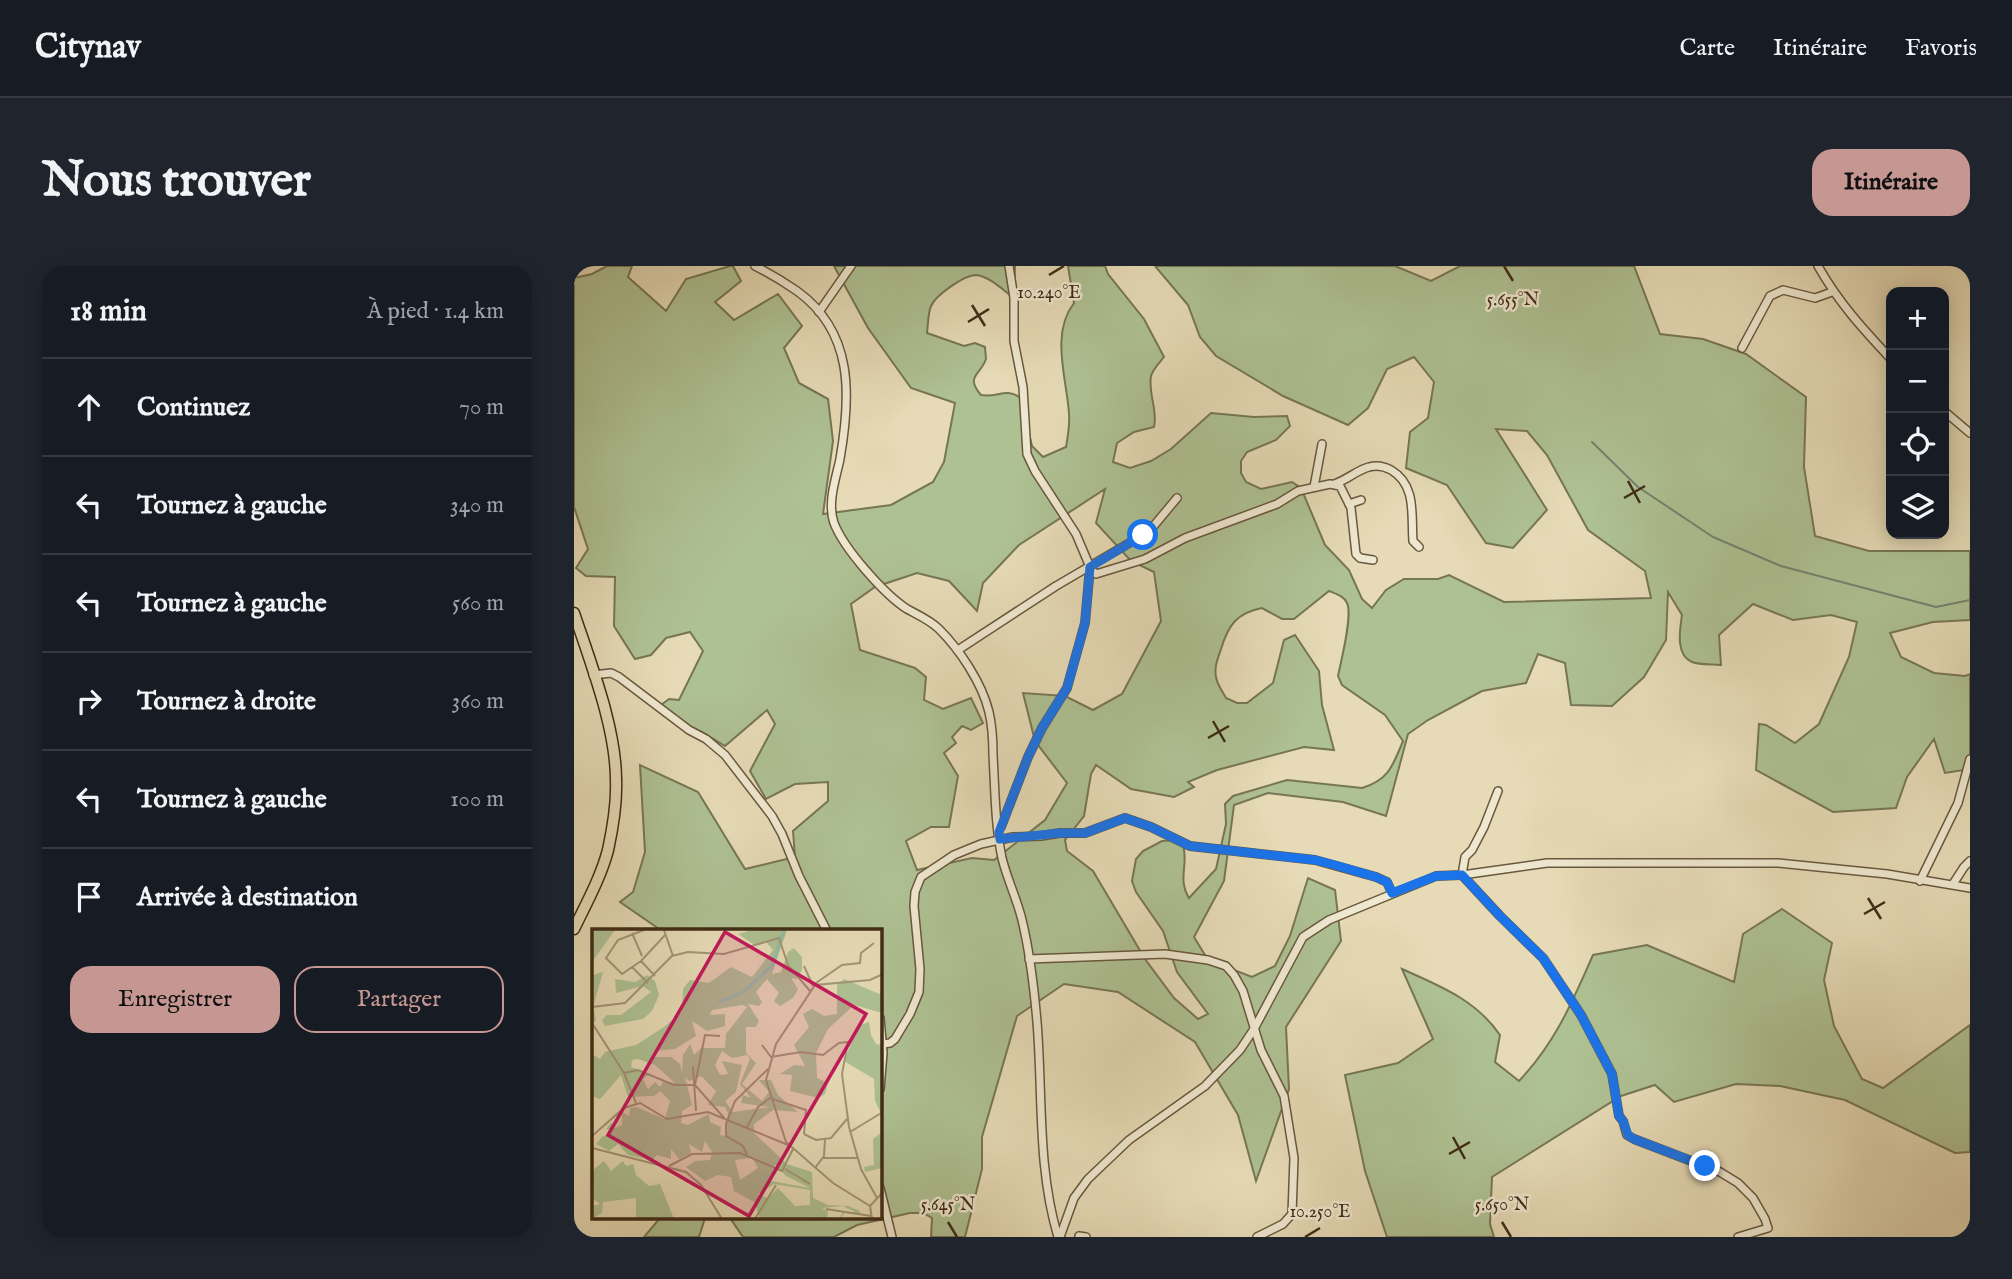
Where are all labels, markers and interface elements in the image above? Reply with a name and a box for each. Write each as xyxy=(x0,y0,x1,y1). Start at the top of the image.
text: Citynav xyxy=(35,27,141,69)
text: Carte xyxy=(1679,33,1735,64)
text: Itinéraire xyxy=(1773,33,1867,64)
text: Favoris xyxy=(1905,33,1977,64)
button: Itinéraire xyxy=(1812,149,1970,216)
text: Nous trouver xyxy=(42,151,311,213)
text: 10.240°E xyxy=(1017,282,1081,305)
map controls xyxy=(1886,287,1949,539)
button: + xyxy=(1886,287,1949,350)
text: 5.655°N xyxy=(1487,289,1540,312)
text: 18 min xyxy=(70,293,147,331)
text: À pied · 1.4 km xyxy=(367,297,504,326)
button: − xyxy=(1886,350,1949,413)
icon: ahead xyxy=(70,388,108,426)
text: Continuez xyxy=(137,391,250,424)
text: 70 m xyxy=(459,393,504,422)
button: locate xyxy=(1886,413,1949,476)
button: layers xyxy=(1886,476,1949,539)
icon: left xyxy=(70,486,108,524)
text: Tournez à gauche xyxy=(137,489,327,522)
text: 340 m xyxy=(450,491,504,520)
route start xyxy=(1127,519,1158,550)
icon: left xyxy=(70,584,108,622)
text: Tournez à gauche xyxy=(137,587,327,620)
text: 560 m xyxy=(452,589,504,618)
icon: right xyxy=(70,682,108,720)
text: Tournez à droite xyxy=(137,685,316,718)
text: 360 m xyxy=(452,687,504,716)
icon: left xyxy=(70,780,108,818)
text: Tournez à gauche xyxy=(137,783,327,816)
text: 100 m xyxy=(450,785,504,814)
icon: arrive xyxy=(70,878,108,916)
text: Arrivée à destination xyxy=(137,881,358,914)
inset map xyxy=(592,929,882,1220)
button: Enregistrer xyxy=(70,966,280,1033)
button: Partager xyxy=(294,966,504,1033)
route end xyxy=(1689,1150,1720,1181)
text: 5.645°N xyxy=(921,1194,976,1217)
text: 5.650°N xyxy=(1475,1194,1530,1217)
text: 10.250°E xyxy=(1289,1201,1351,1224)

